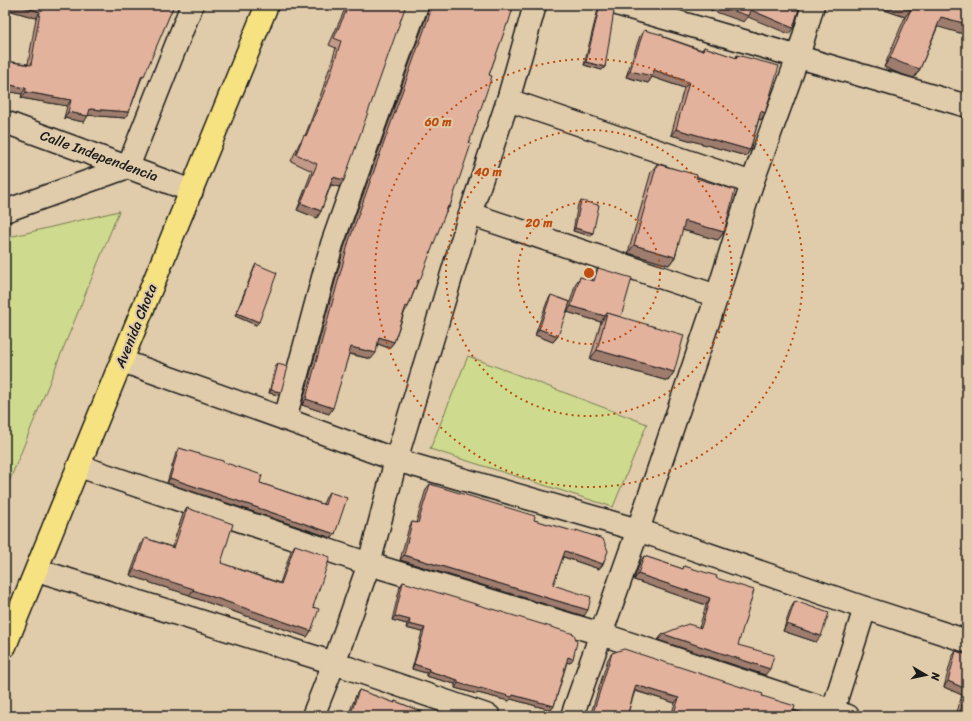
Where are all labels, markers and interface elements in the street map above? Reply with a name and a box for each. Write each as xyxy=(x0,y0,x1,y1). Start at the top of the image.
text: 60 m xyxy=(424,111,452,133)
street label: Calle Independencia xyxy=(36,123,162,189)
text: 40 m xyxy=(473,161,502,183)
text: 20 m xyxy=(525,212,553,234)
centre of rings xyxy=(582,266,596,280)
street label: Avenida Chota xyxy=(107,279,165,373)
north arrow xyxy=(906,655,946,695)
text: N xyxy=(925,670,946,682)

